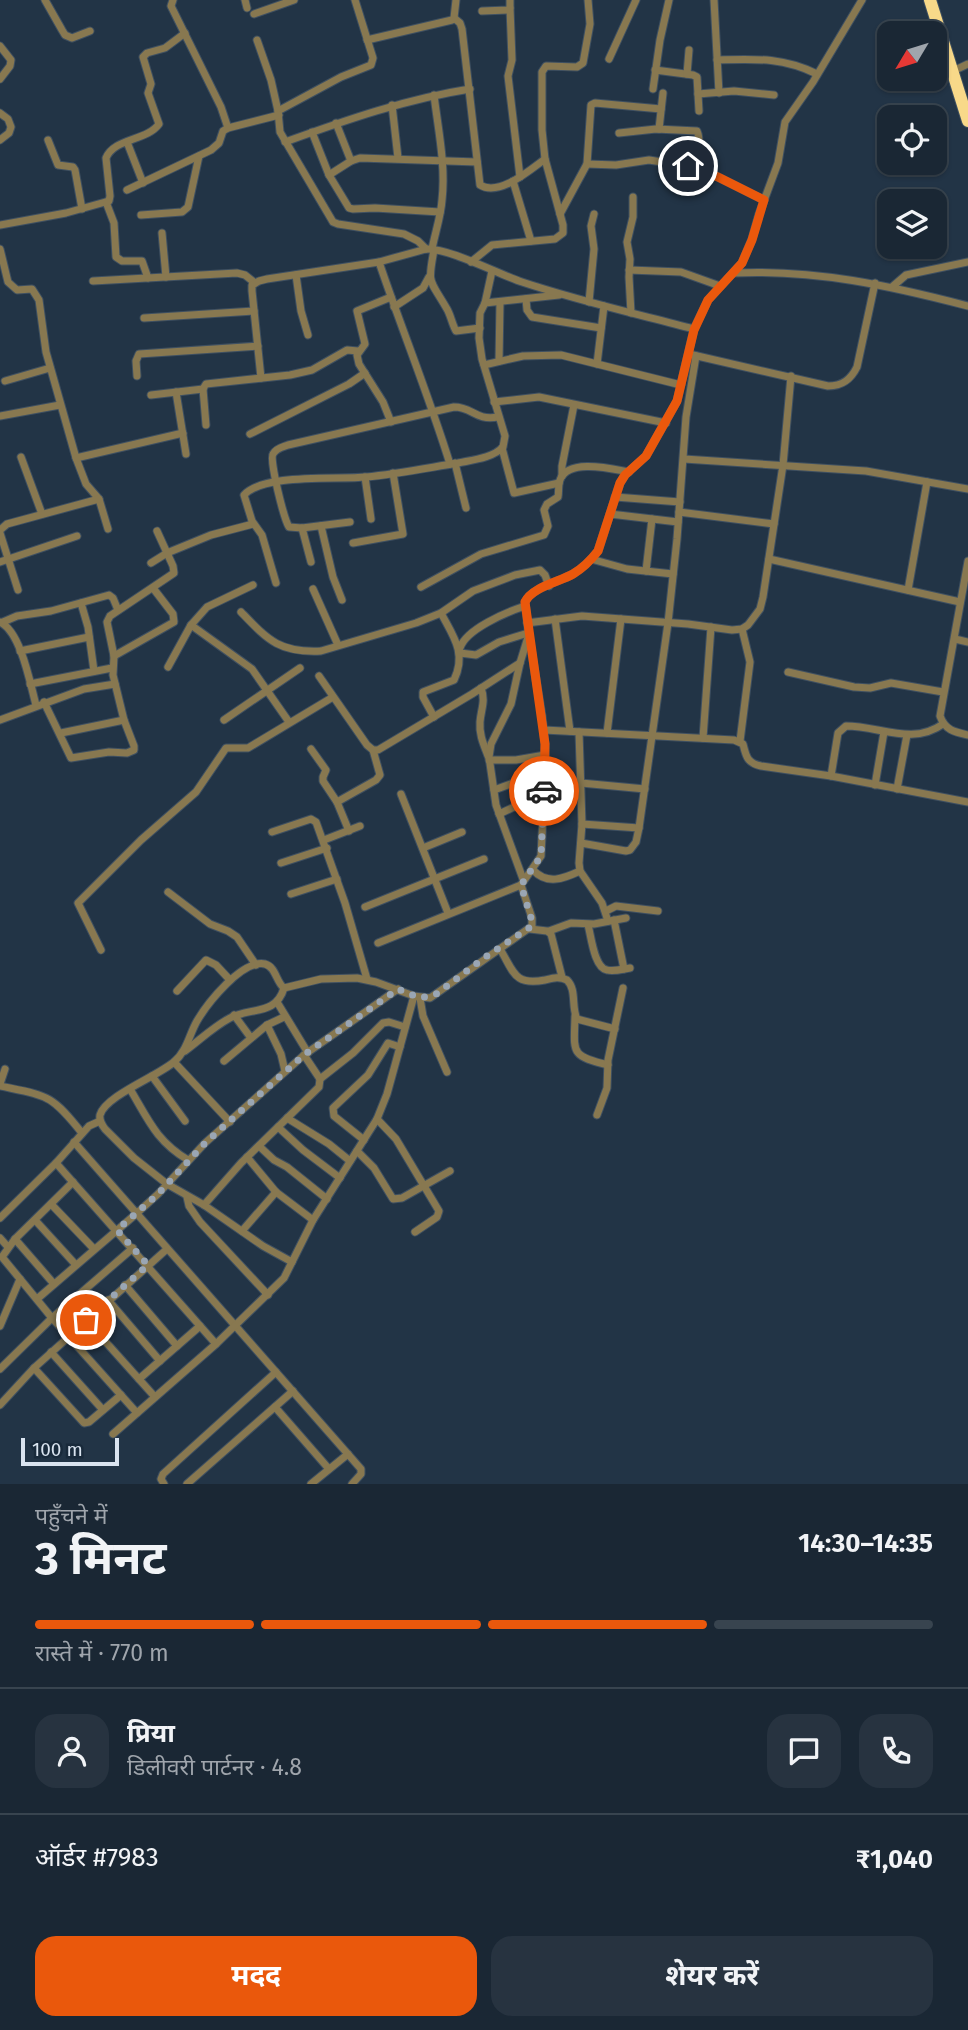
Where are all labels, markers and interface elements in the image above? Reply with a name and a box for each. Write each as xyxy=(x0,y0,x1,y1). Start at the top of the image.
north arrow xyxy=(877,21,947,91)
map controls xyxy=(877,21,947,259)
button: locate xyxy=(877,105,947,175)
pin xyxy=(658,136,718,196)
icon: home xyxy=(669,147,707,185)
button: layers xyxy=(877,189,947,259)
courier xyxy=(509,756,579,826)
icon: car xyxy=(525,772,563,810)
pin xyxy=(56,1290,116,1350)
icon: bag xyxy=(67,1301,105,1339)
scale bar xyxy=(21,1435,119,1467)
text: 100 m xyxy=(32,1438,83,1461)
text: पहुँचने में xyxy=(35,1502,108,1530)
text: 14:30–14:35 xyxy=(798,1528,933,1559)
text: 3 मिनट xyxy=(35,1531,166,1586)
text: रास्ते में · 770 m xyxy=(35,1639,169,1667)
button: person xyxy=(35,1714,109,1788)
button: chat xyxy=(767,1714,841,1788)
button: phone xyxy=(859,1714,933,1788)
text: प्रिया xyxy=(127,1718,175,1749)
text: डिलीवरी पार्टनर · 4.8 xyxy=(127,1753,302,1781)
text: ऑर्डर #7983 xyxy=(35,1842,159,1873)
text: ₹1,040 xyxy=(856,1844,933,1875)
button: मदद xyxy=(35,1936,477,2016)
button: शेयर करें xyxy=(491,1936,933,2016)

